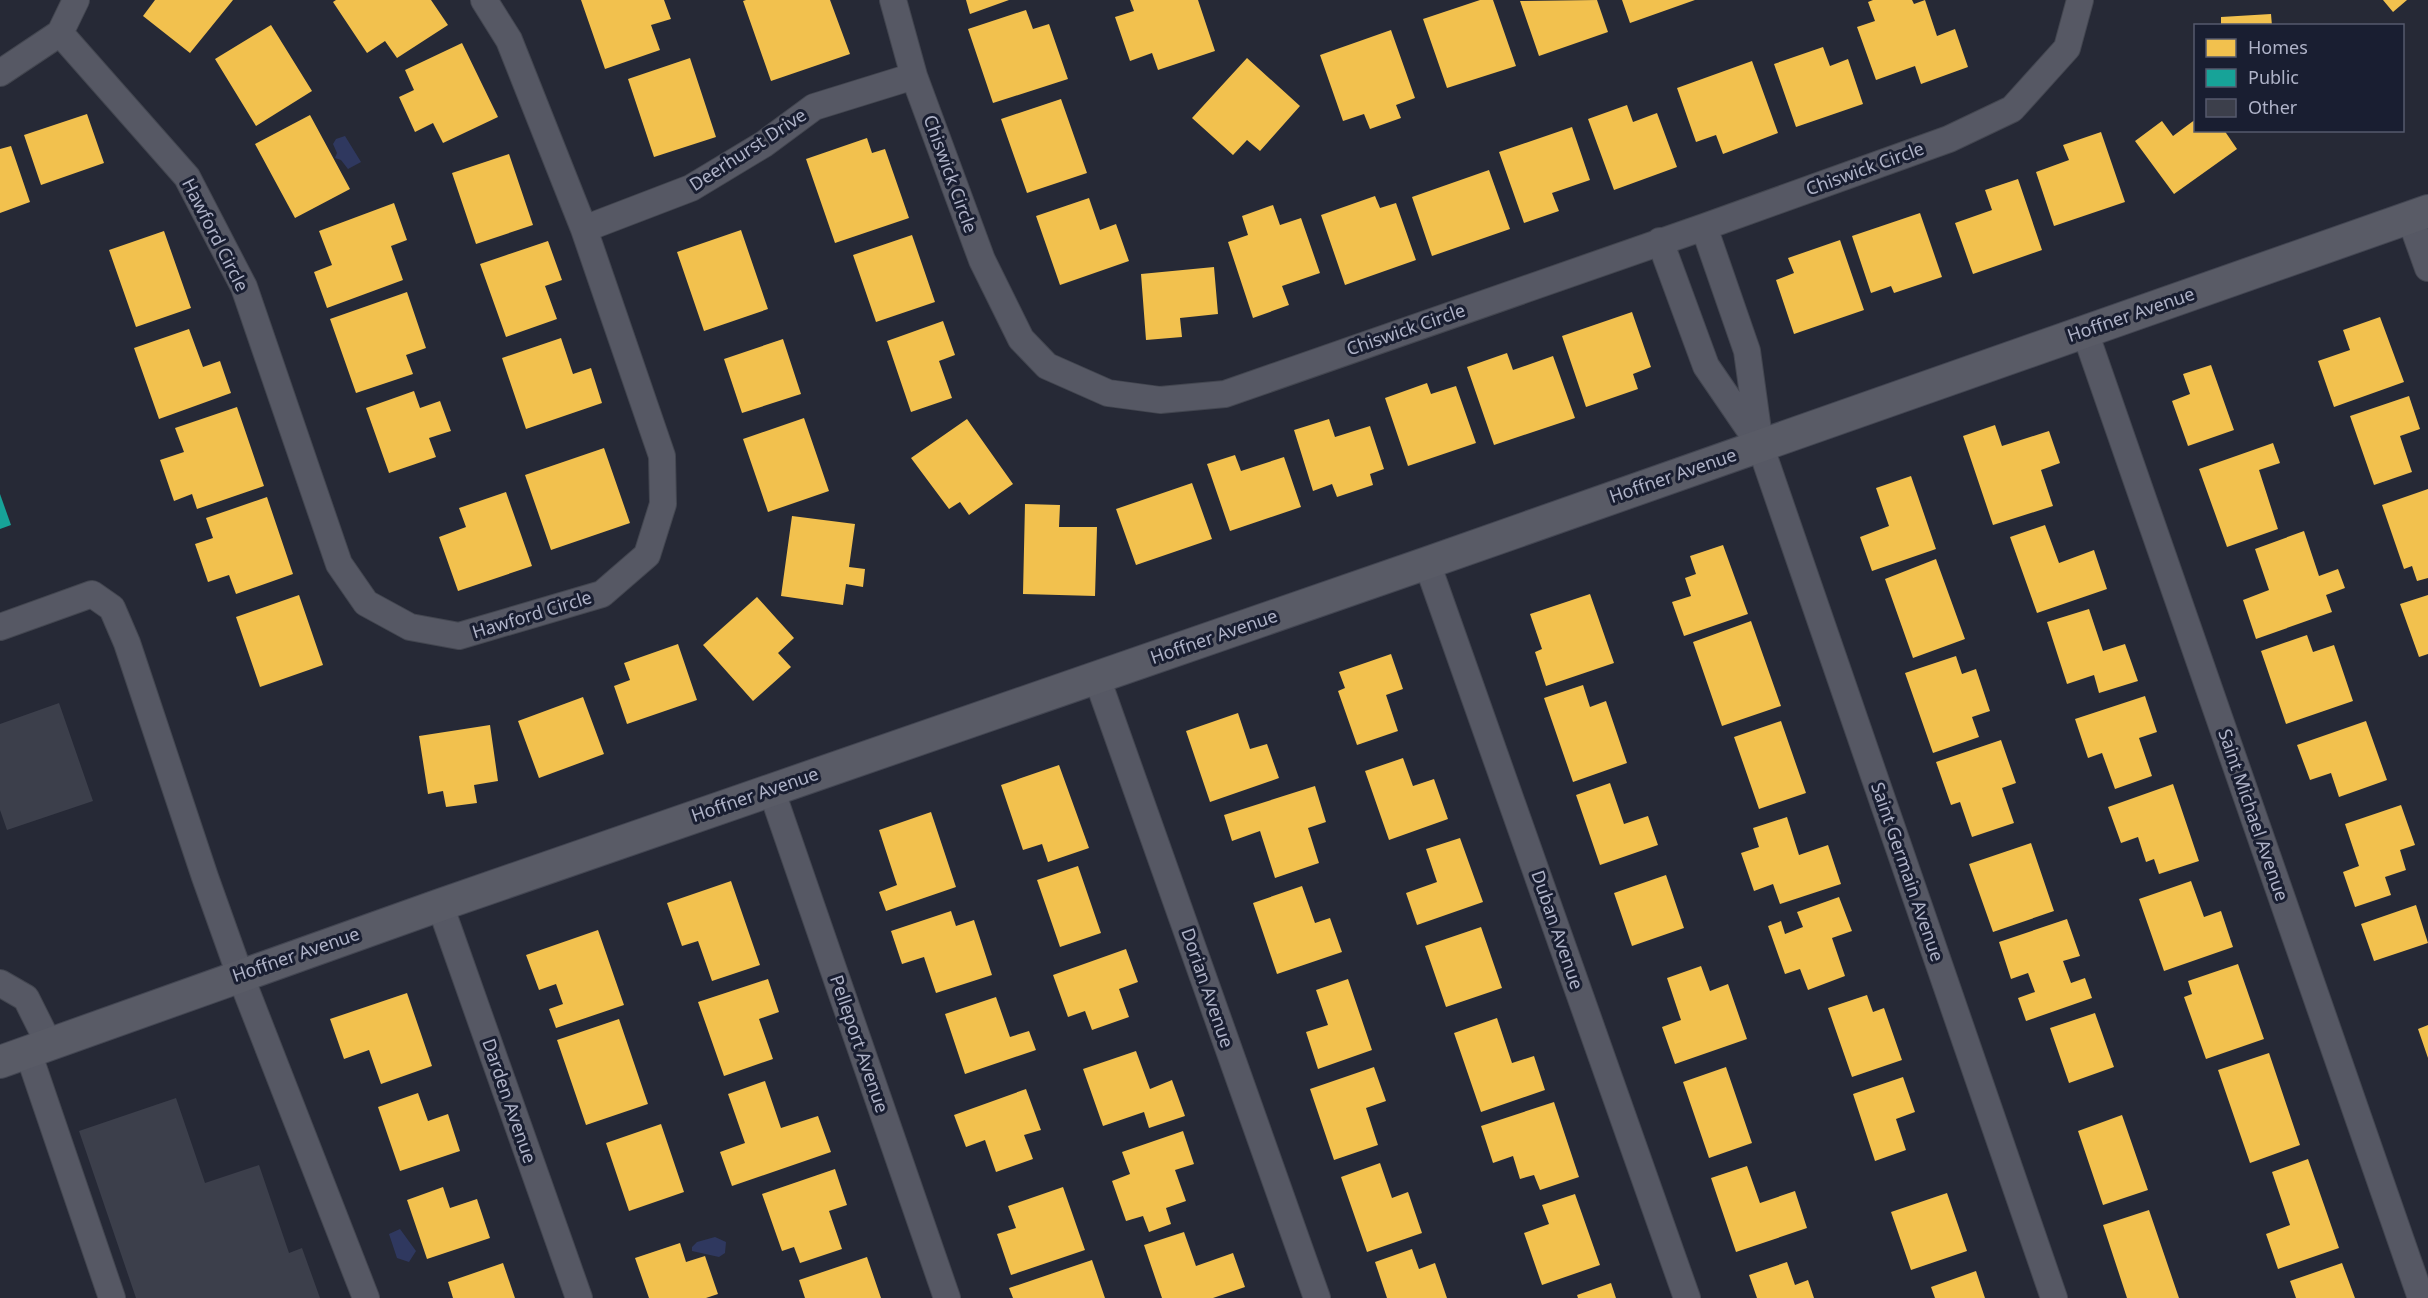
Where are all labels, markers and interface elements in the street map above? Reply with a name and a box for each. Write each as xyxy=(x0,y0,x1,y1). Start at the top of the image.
legend xyxy=(2194,24,2404,132)
text: Homes xyxy=(2248,35,2308,59)
text: Public xyxy=(2248,65,2299,89)
text: Other xyxy=(2248,95,2298,119)
street label: Deerhurst Drive xyxy=(684,102,811,196)
street label: Chiswick Circle xyxy=(918,111,983,236)
street label: Chiswick Circle xyxy=(1802,136,1927,201)
street label: Hawford Circle xyxy=(177,174,255,295)
street label: Hoffner Avenue xyxy=(2064,281,2198,347)
street label: Chiswick Circle xyxy=(1343,298,1468,361)
street label: Hoffner Avenue xyxy=(1606,442,1740,508)
street label: Hawford Circle xyxy=(469,584,595,644)
street label: Hoffner Avenue xyxy=(1147,603,1281,669)
street label: Saint Michael Avenue xyxy=(2213,725,2295,904)
street label: Hoffner Avenue xyxy=(688,761,822,827)
street label: Saint Germain Avenue xyxy=(1866,779,1950,965)
street label: Duban Avenue xyxy=(1526,867,1590,992)
street label: Hoffner Avenue xyxy=(229,921,363,987)
street label: Dorian Avenue xyxy=(1176,925,1240,1051)
street label: Pelleport Avenue xyxy=(825,972,895,1116)
street label: Darden Avenue xyxy=(477,1035,543,1166)

